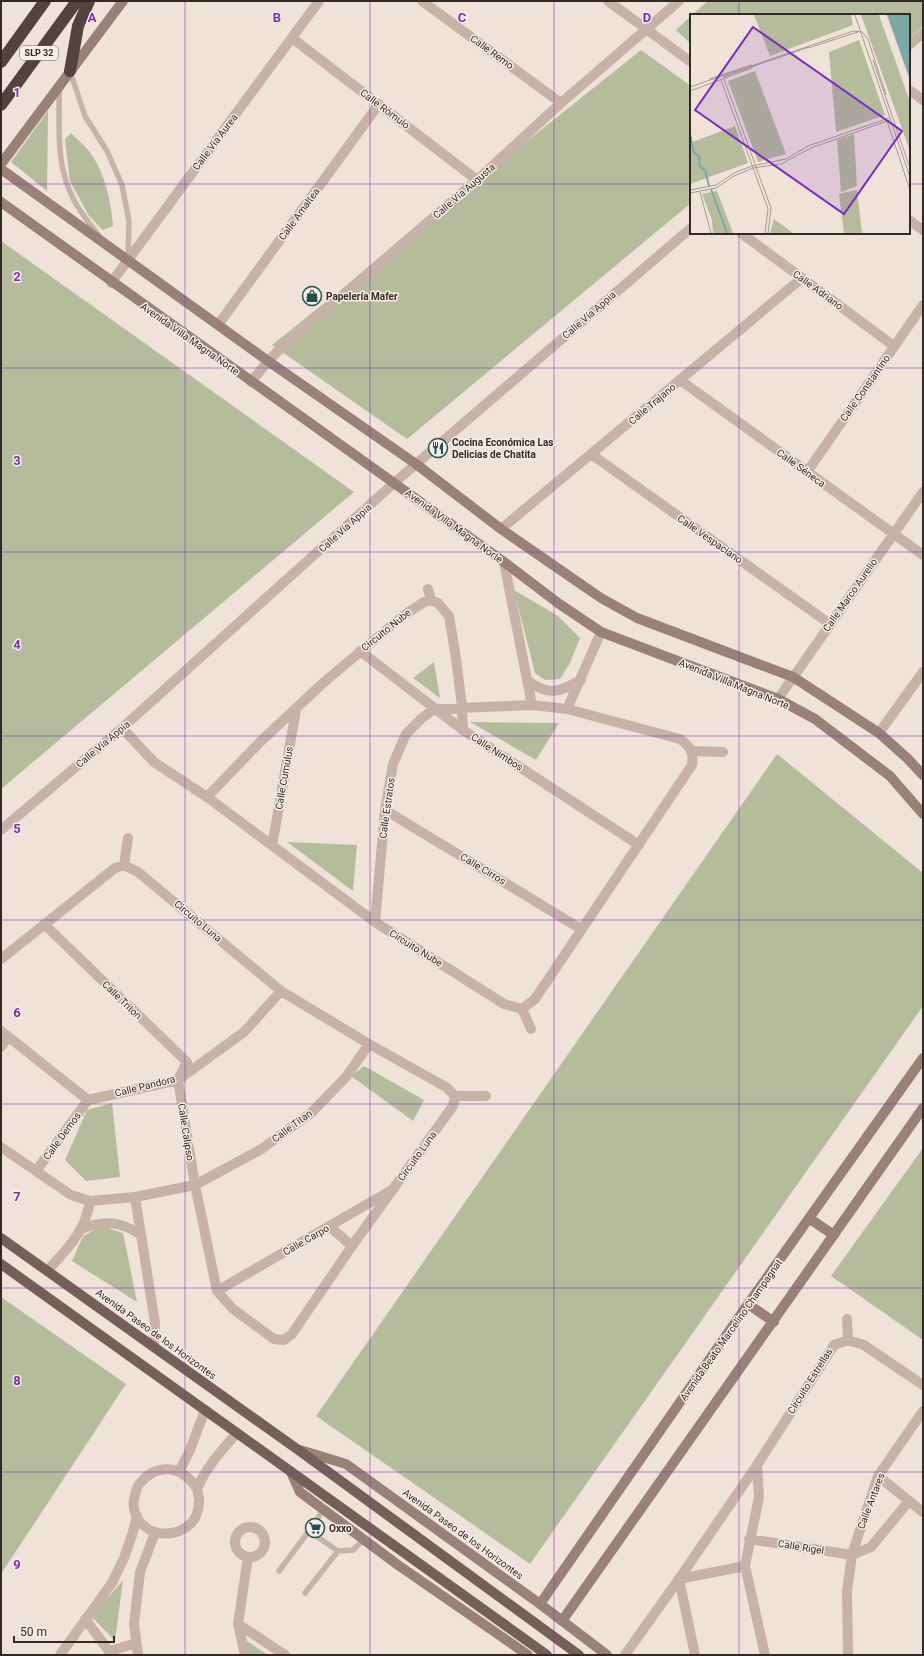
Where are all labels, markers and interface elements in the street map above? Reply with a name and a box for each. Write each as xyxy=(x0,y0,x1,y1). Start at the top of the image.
text: A xyxy=(88,10,97,25)
text: B xyxy=(273,10,281,25)
text: C xyxy=(458,10,467,25)
text: D xyxy=(643,10,651,25)
inset map xyxy=(690,14,910,234)
street label: Calle Remo xyxy=(468,33,516,71)
road number: SLP 32 xyxy=(20,46,58,60)
text: 1 xyxy=(13,85,21,100)
street label: Calle Rómulo xyxy=(358,87,412,131)
street label: Calle Vía Áurea xyxy=(190,111,240,172)
street label: Calle Vía Augusta xyxy=(431,161,497,221)
street label: Calle Amaltea xyxy=(276,186,322,242)
street label: Calle Adriano xyxy=(791,268,845,312)
text: 2 xyxy=(13,269,21,284)
shop icon: Papelería Mafer xyxy=(301,285,323,307)
street label: Calle Vía Appia xyxy=(560,289,618,341)
place label: Papelería Mafer xyxy=(326,291,398,302)
street label: Avenida Villa Magna Norte xyxy=(139,301,241,377)
street label: Calle Constantino xyxy=(838,352,892,423)
street label: Calle Trajano xyxy=(626,381,678,427)
restaurant icon: Cocina Económica Las Delicias de Chatita xyxy=(427,437,449,459)
place label: Cocina Económica Las Delicias de Chatita xyxy=(452,437,553,460)
street label: Calle Séneca xyxy=(775,447,827,489)
text: 3 xyxy=(13,453,21,468)
street label: Avenida Villa Magna Norte xyxy=(403,487,505,565)
street label: Calle Vía Appia xyxy=(316,502,374,554)
street label: Calle Vespaciano xyxy=(675,513,745,566)
street label: Calle Marco Aurelio xyxy=(821,556,880,634)
street label: Circuito Nube xyxy=(359,607,413,653)
text: 4 xyxy=(13,637,21,652)
street label: Avenida Villa Magna Norte xyxy=(677,657,791,711)
street label: Calle Vía Appia xyxy=(74,718,132,770)
street label: Calle Nimbos xyxy=(469,731,525,773)
street label: Calle Cumulus xyxy=(273,746,295,810)
street label: Calle Estratos xyxy=(377,777,397,839)
text: 5 xyxy=(13,821,21,836)
street label: Calle Cirros xyxy=(458,851,508,887)
street label: Circuito Luna xyxy=(172,898,224,944)
street label: Circuito Nube xyxy=(387,927,445,969)
street label: Calle Triton xyxy=(100,979,144,1021)
text: 6 xyxy=(13,1005,21,1020)
street label: Calle Pandora xyxy=(114,1073,176,1099)
street label: Calle Calipso xyxy=(176,1103,196,1162)
street label: Calle Titan xyxy=(270,1107,314,1145)
street label: Calle Demos xyxy=(41,1110,83,1162)
street label: Circuito Luna xyxy=(395,1129,439,1183)
text: 7 xyxy=(13,1189,21,1204)
street label: Calle Carpo xyxy=(281,1222,331,1258)
street label: Avenida Beato Marcelino Champagnat xyxy=(678,1257,784,1403)
street label: Avenida Paseo de los Horizontes xyxy=(94,1287,218,1381)
street label: Circuito Estrellas xyxy=(785,1346,835,1416)
text: 8 xyxy=(13,1373,21,1388)
street label: Calle Antares xyxy=(855,1471,887,1531)
street label: Avenida Paseo de los Horizontes xyxy=(401,1487,525,1581)
supermarket icon: Oxxo xyxy=(304,1517,326,1539)
place label: Oxxo xyxy=(329,1523,352,1534)
street label: Calle Rigel xyxy=(777,1538,825,1556)
text: 9 xyxy=(13,1557,21,1572)
scale bar xyxy=(14,1618,114,1644)
text: 50 m xyxy=(20,1625,47,1639)

